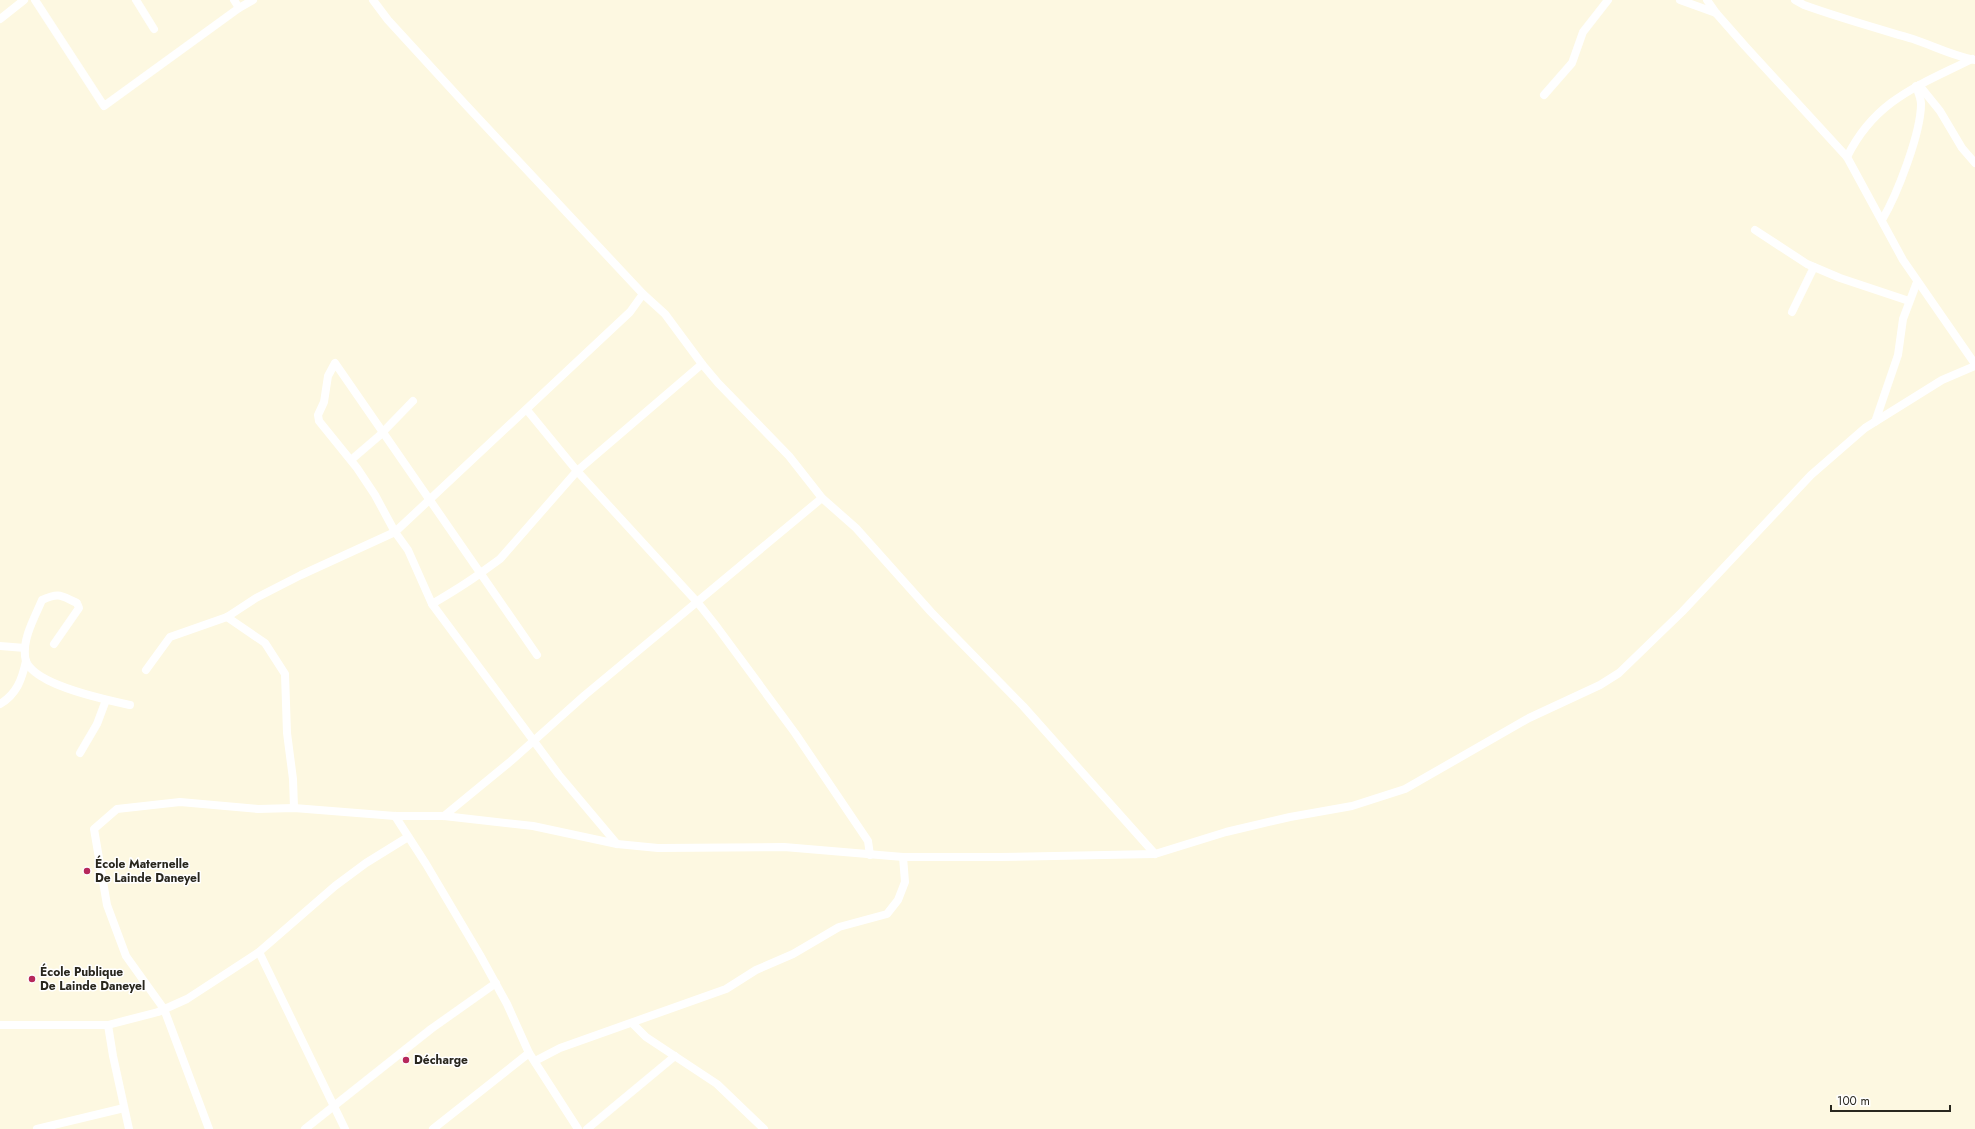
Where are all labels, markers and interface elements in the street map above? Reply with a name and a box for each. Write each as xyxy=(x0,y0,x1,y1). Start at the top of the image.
place label: École Maternelle De Lainde Daneyel xyxy=(95,855,200,887)
marker: École Maternelle De Lainde Daneyel xyxy=(82,866,92,876)
place label: École Publique De Lainde Daneyel xyxy=(40,963,145,995)
marker: École Publique De Lainde Daneyel xyxy=(27,974,37,984)
place label: Décharge xyxy=(414,1051,468,1069)
marker: Décharge xyxy=(401,1055,411,1065)
scale bar xyxy=(1831,1087,1950,1113)
text: 100 m xyxy=(1837,1092,1870,1110)

